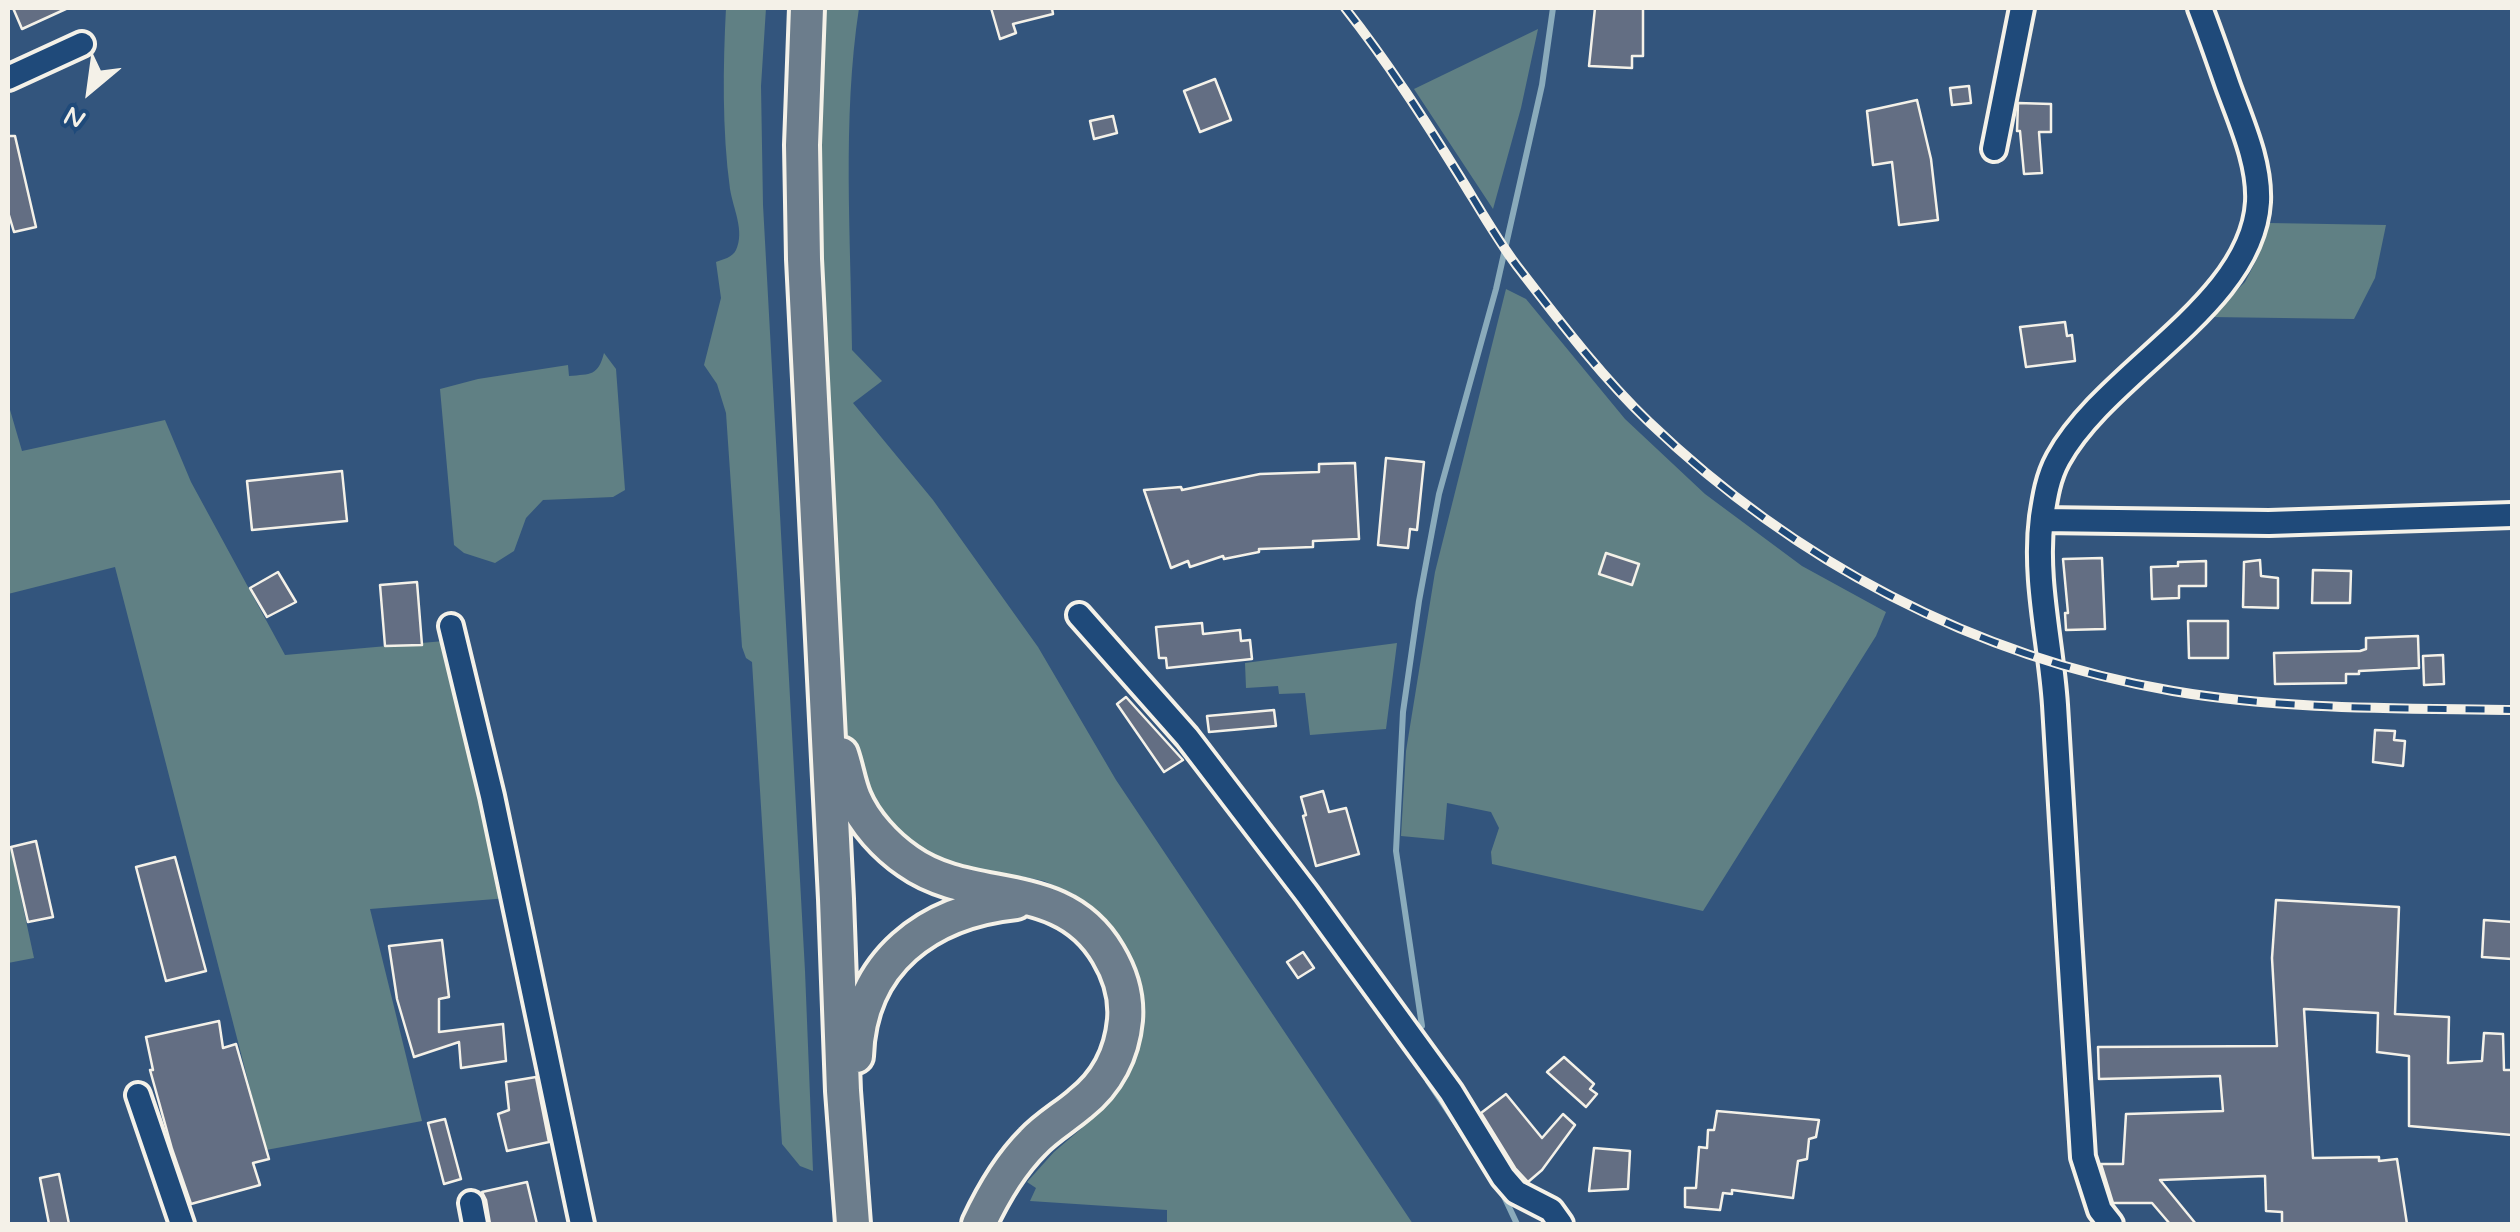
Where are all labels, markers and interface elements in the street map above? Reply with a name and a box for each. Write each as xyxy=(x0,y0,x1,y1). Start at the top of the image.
north arrow xyxy=(40,40,140,140)
text: N xyxy=(58,96,92,137)

